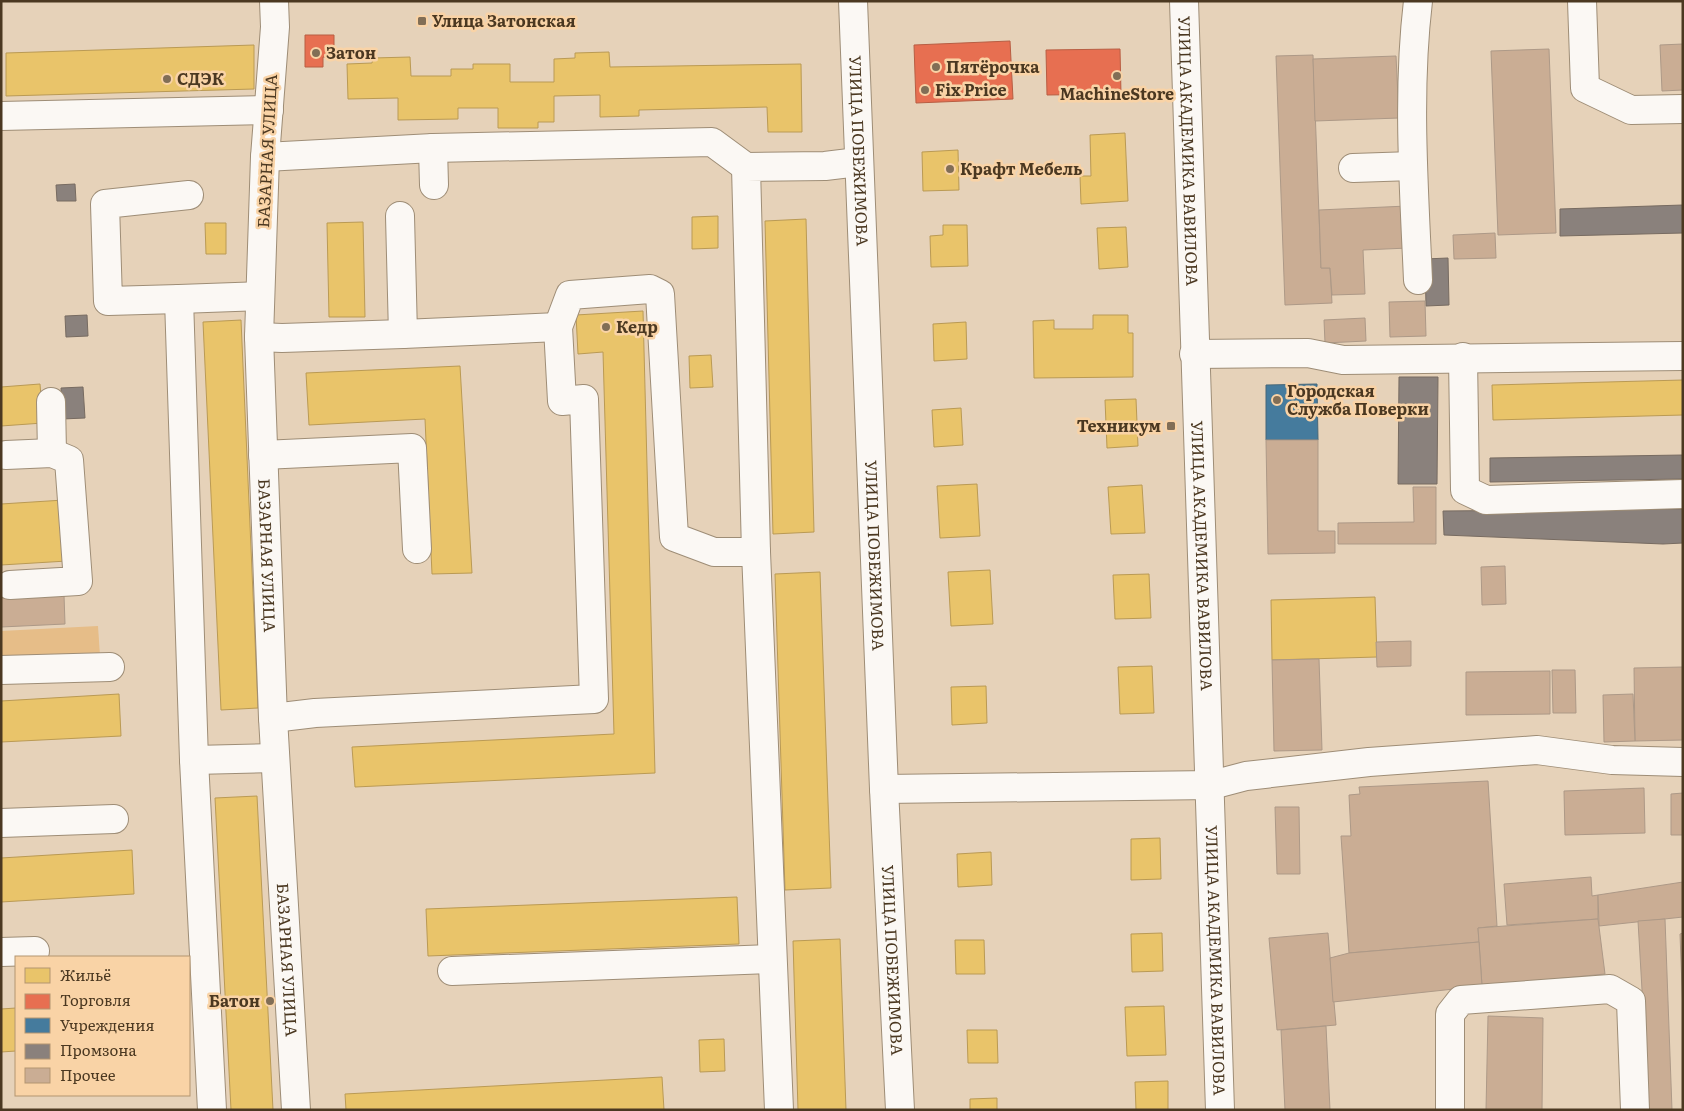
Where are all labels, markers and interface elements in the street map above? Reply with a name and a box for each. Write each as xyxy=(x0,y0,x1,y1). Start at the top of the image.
place label: Улица Затонская xyxy=(432,8,576,32)
marker: Улица Затонская xyxy=(416,15,428,27)
street label: УЛИЦА АКАДЕМИКА ВАВИЛОВА xyxy=(1173,16,1205,287)
place label: Затон xyxy=(326,40,376,64)
marker: Затон xyxy=(310,47,322,59)
place label: Пятёрочка xyxy=(946,54,1040,78)
street label: УЛИЦА ПОБЕЖИМОВА xyxy=(844,55,876,247)
marker: Пятёрочка xyxy=(930,61,942,73)
place label: СДЭК xyxy=(177,66,225,90)
marker: MachineStore xyxy=(1111,70,1123,82)
marker: СДЭК xyxy=(161,73,173,85)
street label: БАЗАРНАЯ УЛИЦА xyxy=(250,73,282,228)
place label: Fix Price xyxy=(935,77,1007,101)
place label: MachineStore xyxy=(1060,81,1174,105)
marker: Fix Price xyxy=(919,84,931,96)
place label: Крафт Мебель xyxy=(960,156,1083,180)
marker: Крафт Мебель xyxy=(944,163,956,175)
place label: Кедр xyxy=(616,314,658,338)
marker: Кедр xyxy=(600,321,612,333)
place label: Городская Служба Поверки xyxy=(1287,378,1429,420)
marker: Городская Служба Поверки xyxy=(1271,394,1283,406)
place label: Техникум xyxy=(1077,413,1161,437)
marker: Техникум xyxy=(1165,420,1177,432)
street label: УЛИЦА АКАДЕМИКА ВАВИЛОВА xyxy=(1186,420,1220,691)
street label: УЛИЦА ПОБЕЖИМОВА xyxy=(860,460,892,652)
street label: БАЗАРНАЯ УЛИЦА xyxy=(253,478,283,633)
street label: УЛИЦА АКАДЕМИКА ВАВИЛОВА xyxy=(1201,825,1233,1096)
street label: УЛИЦА ПОБЕЖИМОВА xyxy=(877,864,910,1056)
street label: БАЗАРНАЯ УЛИЦА xyxy=(272,882,305,1038)
legend xyxy=(15,956,190,1096)
text: Жильё xyxy=(60,963,111,986)
text: Торговля xyxy=(60,988,131,1011)
place label: Батон xyxy=(209,988,260,1012)
marker: Батон xyxy=(264,995,276,1007)
text: Учреждения xyxy=(60,1013,155,1036)
text: Промзона xyxy=(60,1038,138,1061)
text: Прочее xyxy=(60,1063,116,1086)

